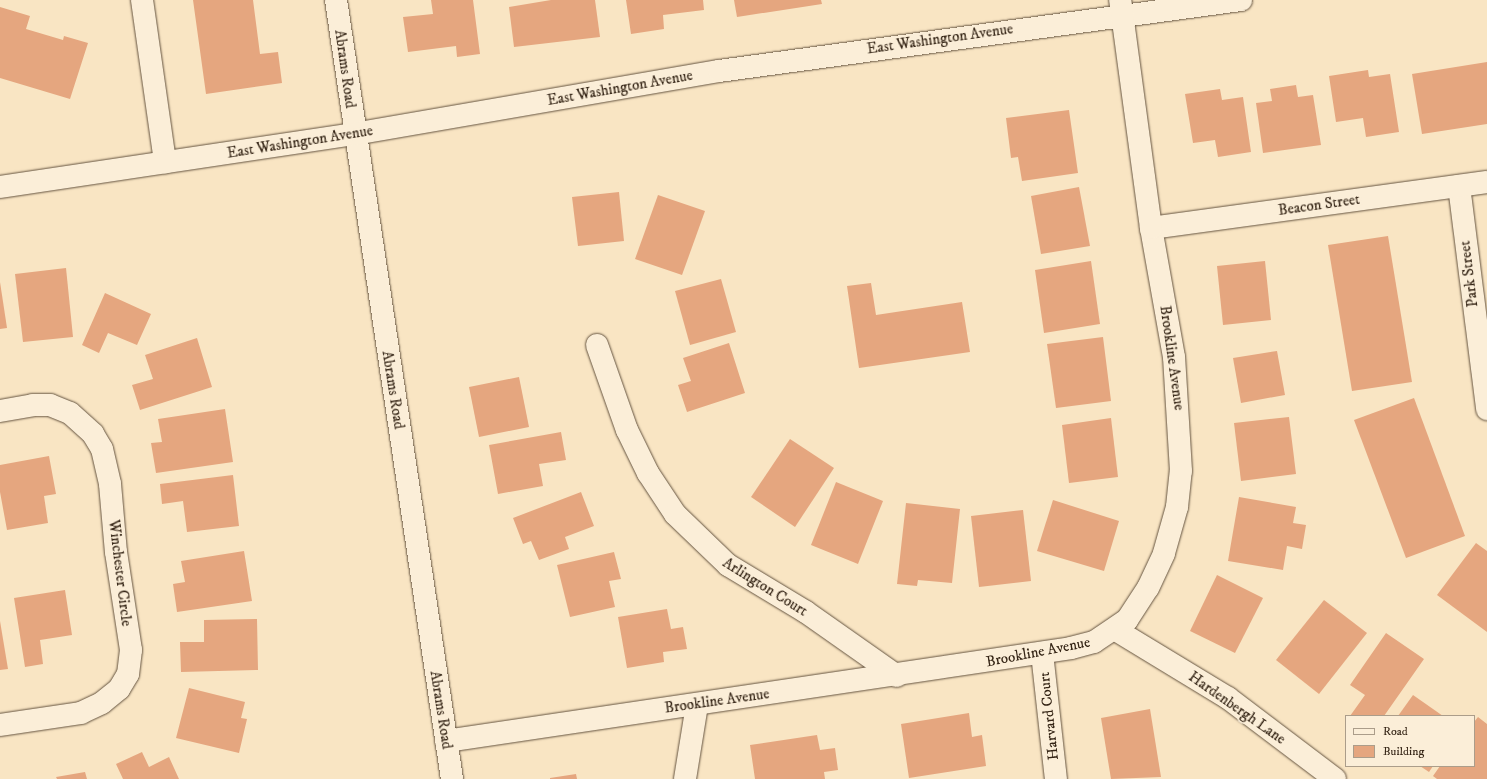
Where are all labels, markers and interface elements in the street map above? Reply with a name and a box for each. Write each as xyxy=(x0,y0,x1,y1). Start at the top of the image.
street label: East Washington Avenue xyxy=(866,20,1014,58)
street label: Abrams Road xyxy=(331,29,359,109)
street label: East Washington Avenue xyxy=(546,66,694,110)
street label: East Washington Avenue xyxy=(226,122,374,162)
street label: Beacon Street xyxy=(1277,190,1361,220)
street label: Park Street xyxy=(1456,240,1482,308)
street label: Brookline Avenue xyxy=(1156,304,1188,412)
street label: Abrams Road xyxy=(378,350,408,430)
street label: Winchester Circle xyxy=(105,519,135,627)
street label: Arlington Court xyxy=(719,554,811,620)
street label: Brookline Avenue xyxy=(984,633,1092,671)
street label: Hardenbergh Lane xyxy=(1185,668,1289,748)
street label: Abrams Road xyxy=(426,670,456,750)
street label: Harvard Court xyxy=(1035,671,1063,761)
street label: Brookline Avenue xyxy=(663,685,771,717)
legend xyxy=(1345,715,1475,767)
text: Road xyxy=(1383,724,1408,739)
text: Building xyxy=(1383,744,1424,759)

